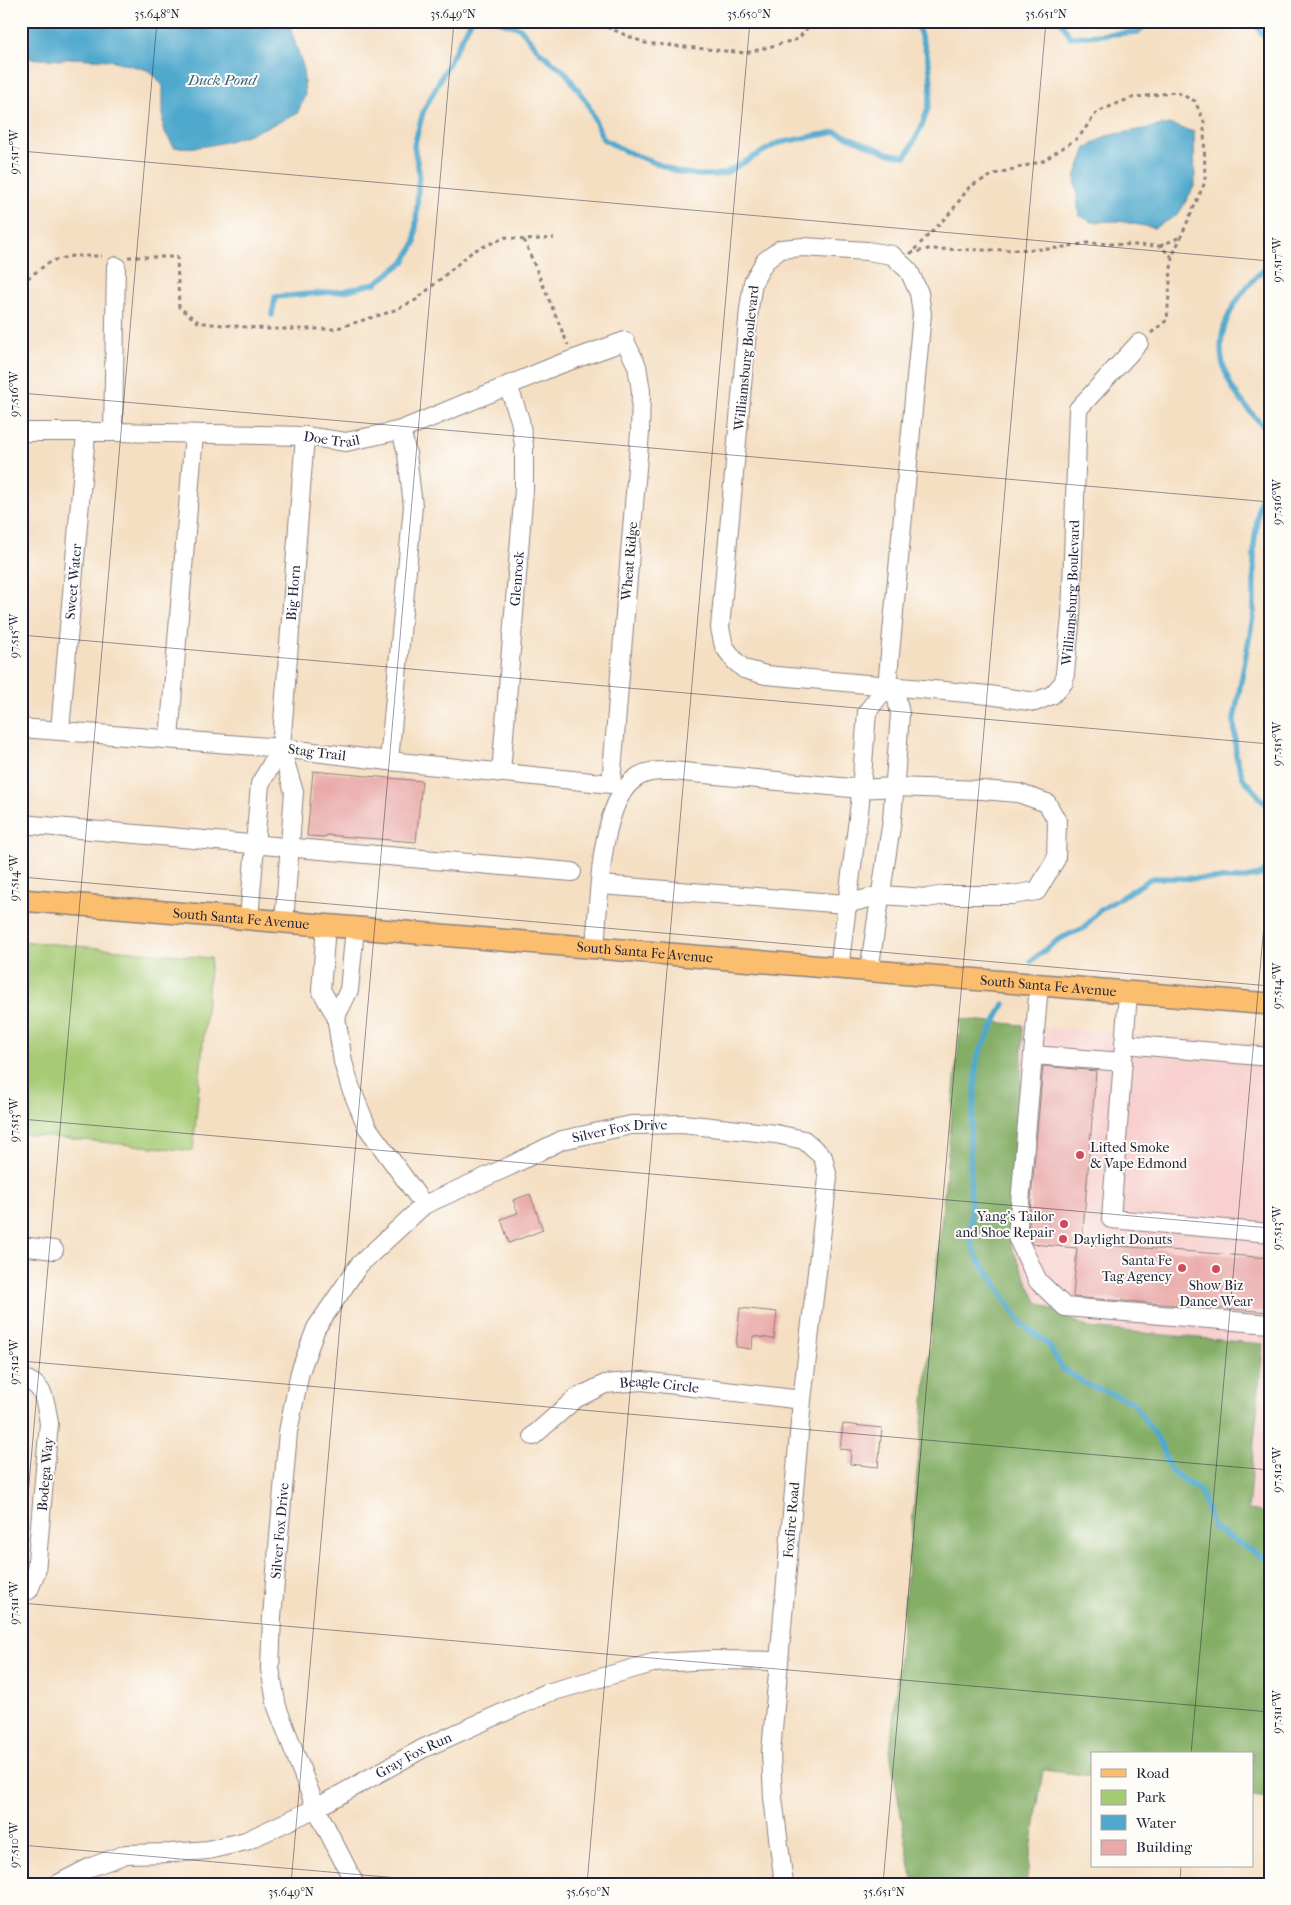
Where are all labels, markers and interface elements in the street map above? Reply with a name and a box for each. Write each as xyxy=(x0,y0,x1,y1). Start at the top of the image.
text: 35.648°N xyxy=(134,7,180,21)
text: 35.649°N xyxy=(430,7,476,21)
text: 35.650°N xyxy=(727,7,771,21)
text: 35.651°N xyxy=(1025,7,1067,21)
water label: Duck Pond xyxy=(187,71,258,89)
text: 97.517°W xyxy=(7,128,21,175)
text: 97.517°W xyxy=(1270,236,1284,283)
street label: Williamsburg Boulevard xyxy=(730,284,763,432)
text: 97.516°W xyxy=(7,370,21,417)
street label: Doe Trail xyxy=(302,428,362,451)
text: 97.516°W xyxy=(1270,478,1284,525)
street label: Williamsburg Boulevard xyxy=(1058,519,1083,668)
street label: Wheat Ridge xyxy=(617,521,641,602)
street label: Sweet Water xyxy=(62,543,85,620)
street label: Glenrock xyxy=(507,550,528,607)
street label: Big Horn xyxy=(283,564,304,621)
text: 97.515°W xyxy=(7,613,21,658)
text: 97.515°W xyxy=(1270,721,1284,766)
street label: Stag Trail xyxy=(287,741,347,764)
text: 97.514°W xyxy=(7,854,21,901)
street label: South Santa Fe Avenue xyxy=(172,905,310,933)
street label: South Santa Fe Avenue xyxy=(576,938,714,967)
text: 97.514°W xyxy=(1270,962,1284,1009)
street label: South Santa Fe Avenue xyxy=(979,972,1117,1000)
text: 97.513°W xyxy=(7,1097,21,1142)
street label: Silver Fox Drive xyxy=(570,1116,668,1147)
place label: Lifted Smoke & Vape Edmond xyxy=(1090,1139,1188,1172)
marker: Lifted Smoke & Vape Edmond xyxy=(1074,1149,1086,1161)
text: 97.513°W xyxy=(1270,1205,1284,1250)
place label: Yang's Tailor and Shoe Repair xyxy=(956,1208,1054,1241)
marker: Yang's Tailor and Shoe Repair xyxy=(1058,1218,1070,1230)
place label: Daylight Donuts xyxy=(1073,1231,1172,1248)
marker: Daylight Donuts xyxy=(1057,1233,1069,1245)
place label: Santa Fe Tag Agency xyxy=(1102,1252,1173,1285)
marker: Santa Fe Tag Agency xyxy=(1176,1262,1188,1274)
marker: Show Biz Dance Wear xyxy=(1210,1263,1222,1275)
place label: Show Biz Dance Wear xyxy=(1179,1277,1253,1310)
text: 97.512°W xyxy=(7,1338,21,1385)
street label: Beagle Circle xyxy=(619,1373,700,1397)
street label: Bodega Way xyxy=(34,1436,57,1512)
text: 97.512°W xyxy=(1270,1446,1284,1493)
street label: Foxfire Road xyxy=(780,1481,803,1559)
street label: Silver Fox Drive xyxy=(267,1482,293,1580)
text: 97.511°W xyxy=(7,1580,21,1625)
text: 97.511°W xyxy=(1270,1689,1284,1734)
street label: Gray Fox Run xyxy=(373,1729,454,1782)
legend xyxy=(1091,1752,1254,1868)
text: Road xyxy=(1136,1764,1170,1782)
text: Park xyxy=(1136,1788,1166,1806)
text: Water xyxy=(1135,1814,1176,1832)
text: 97.510°W xyxy=(7,1821,21,1868)
text: Building xyxy=(1136,1838,1193,1856)
text: 35.649°N xyxy=(268,1885,314,1899)
text: 35.650°N xyxy=(566,1885,610,1899)
text: 35.651°N xyxy=(863,1885,905,1899)

